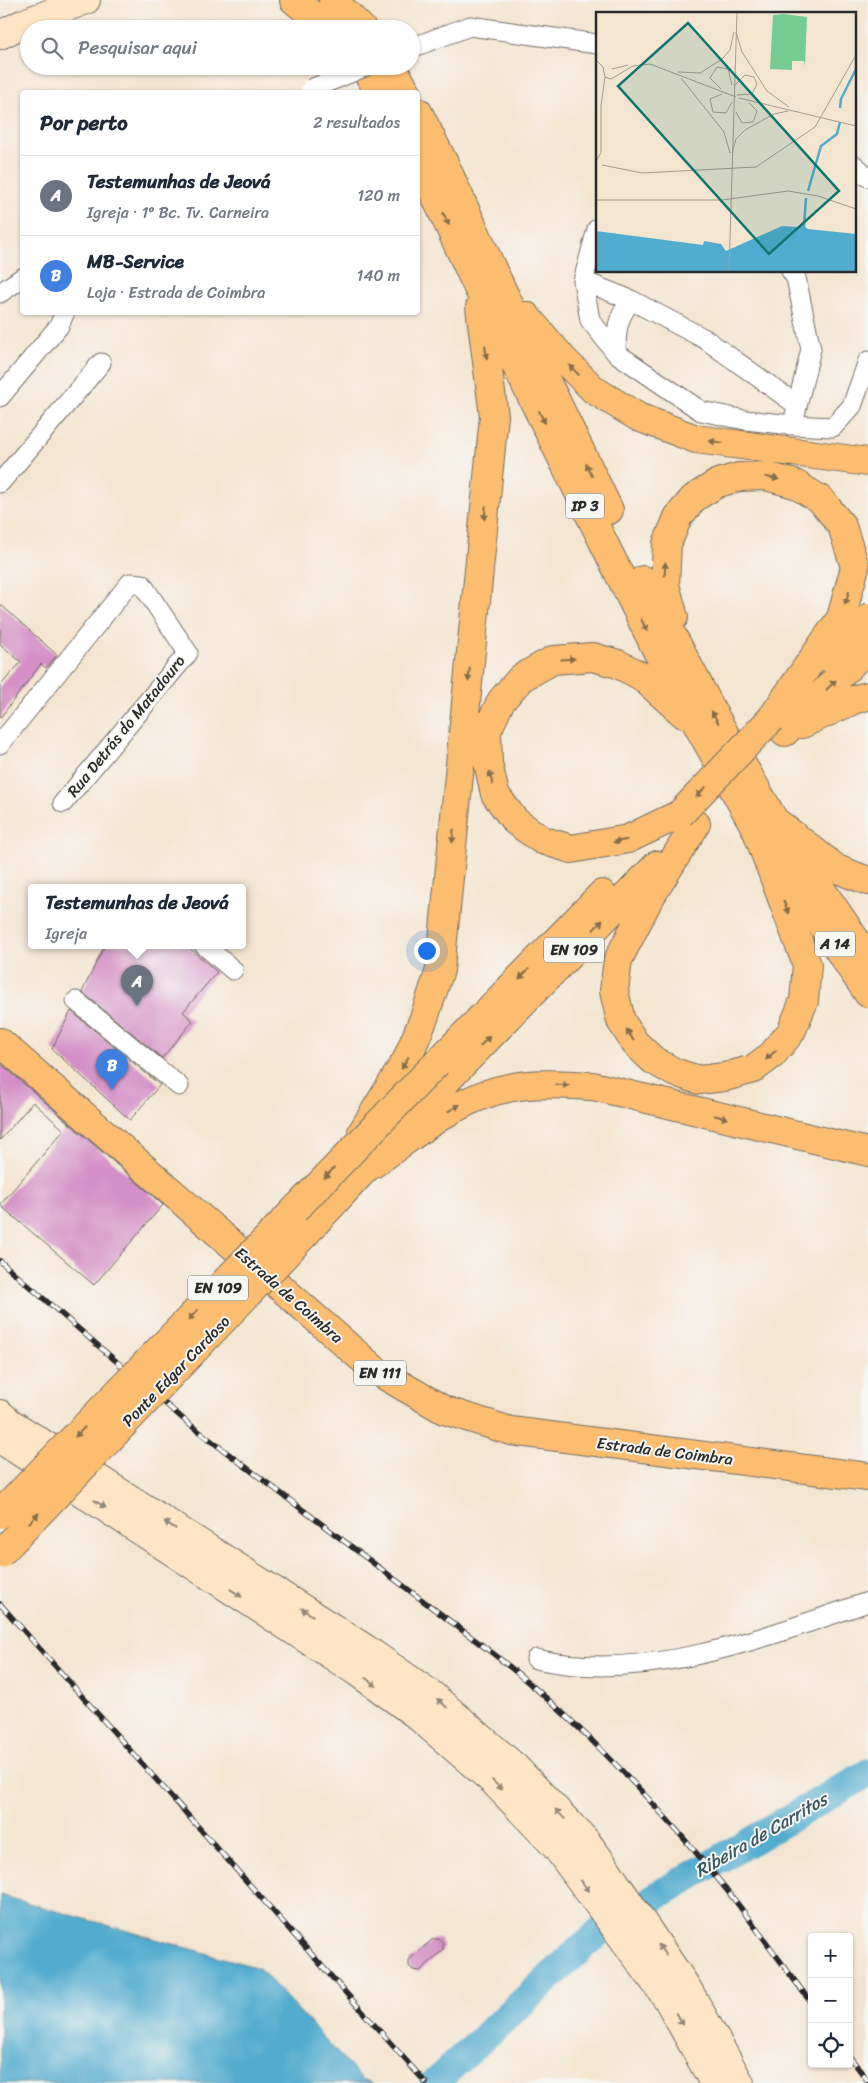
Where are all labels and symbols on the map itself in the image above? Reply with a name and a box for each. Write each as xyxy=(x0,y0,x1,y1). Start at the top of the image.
inset map xyxy=(596,12,856,272)
one-way arrow xyxy=(442,212,450,226)
one-way arrow xyxy=(482,344,490,360)
one-way arrow xyxy=(568,364,580,376)
one-way arrow xyxy=(538,410,546,424)
one-way arrow xyxy=(707,438,723,446)
one-way arrow xyxy=(585,463,593,477)
one-way arrow xyxy=(765,475,781,483)
road number: IP 3 xyxy=(566,494,604,518)
one-way arrow xyxy=(481,506,489,522)
one-way arrow xyxy=(662,560,670,576)
one-way arrow xyxy=(842,591,850,606)
one-way arrow xyxy=(640,618,649,633)
street label: Rua Detrás do Matadouro xyxy=(59,648,193,804)
one-way arrow xyxy=(560,655,576,663)
one-way arrow xyxy=(465,667,473,683)
one-way arrow xyxy=(825,679,837,691)
one-way arrow xyxy=(711,710,719,725)
one-way arrow xyxy=(487,771,495,786)
one-way arrow xyxy=(695,785,707,797)
one-way arrow xyxy=(449,828,457,844)
one-way arrow xyxy=(611,837,627,845)
one-way arrow xyxy=(782,900,790,914)
one-way arrow xyxy=(592,919,604,931)
road number: A 14 xyxy=(815,932,855,956)
your location xyxy=(414,938,440,964)
road number: EN 109 xyxy=(544,938,604,962)
pin: A xyxy=(121,965,153,1006)
one-way arrow xyxy=(518,968,530,980)
one-way arrow xyxy=(626,1029,635,1042)
one-way arrow xyxy=(479,1036,491,1048)
pin: B xyxy=(96,1049,128,1090)
one-way arrow xyxy=(765,1049,777,1061)
one-way arrow xyxy=(400,1056,409,1069)
one-way arrow xyxy=(555,1081,571,1089)
one-way arrow xyxy=(447,1104,460,1113)
one-way arrow xyxy=(714,1113,729,1121)
one-way arrow xyxy=(323,1166,335,1178)
street label: Estrada de Coimbra xyxy=(228,1239,350,1351)
road number: EN 109 xyxy=(188,1276,248,1300)
street label: Ponte Edgar Cardoso xyxy=(115,1308,237,1434)
one-way arrow xyxy=(187,1309,199,1321)
road number: EN 111 xyxy=(354,1360,406,1386)
one-way arrow xyxy=(74,1426,86,1438)
street label: Estrada de Coimbra xyxy=(595,1428,735,1474)
one-way arrow xyxy=(93,1499,106,1509)
one-way arrow xyxy=(28,1513,40,1525)
one-way arrow xyxy=(163,1520,177,1529)
one-way arrow xyxy=(229,1588,242,1597)
one-way arrow xyxy=(300,1607,314,1617)
one-way arrow xyxy=(364,1677,378,1687)
one-way arrow xyxy=(436,1697,448,1709)
one-way arrow xyxy=(491,1779,503,1791)
water label: Ribeira de Carritos xyxy=(688,1782,836,1886)
one-way arrow xyxy=(554,1808,566,1820)
one-way arrow xyxy=(580,1879,590,1893)
one-way arrow xyxy=(657,1944,667,1957)
one-way arrow xyxy=(674,2012,683,2025)

